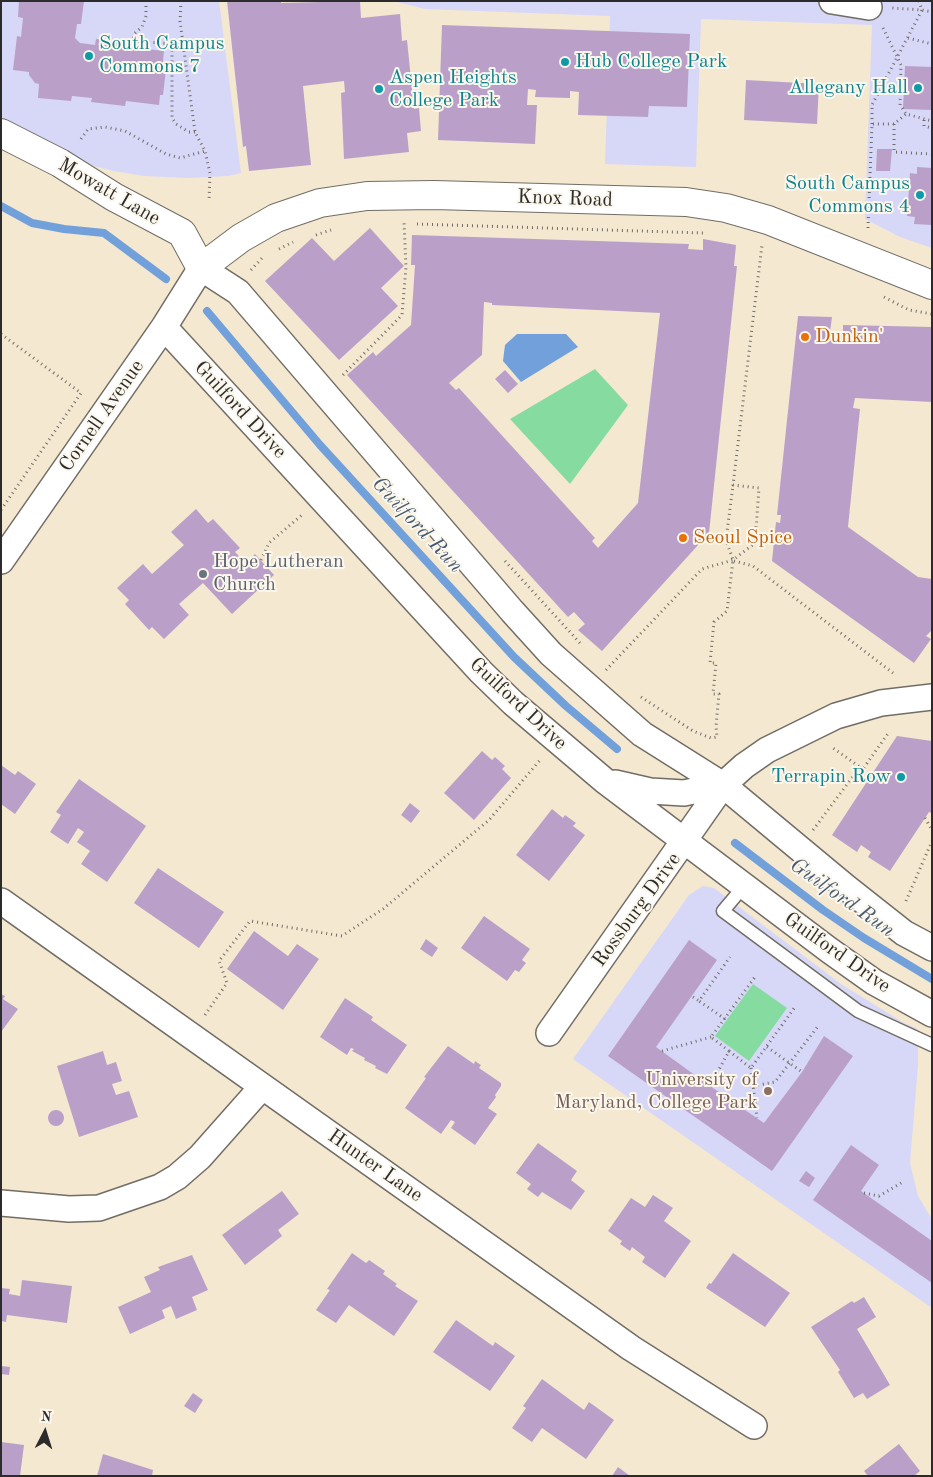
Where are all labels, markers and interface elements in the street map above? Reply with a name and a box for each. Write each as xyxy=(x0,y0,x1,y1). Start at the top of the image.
place label: South Campus Commons 7 xyxy=(99,32,224,79)
marker: South Campus Commons 7 xyxy=(83,50,95,62)
place label: Hub College Park xyxy=(575,50,727,74)
marker: Hub College Park xyxy=(559,56,571,68)
place label: Aspen Heights College Park xyxy=(389,66,517,113)
place label: Allegany Hall xyxy=(789,76,908,100)
marker: Allegany Hall xyxy=(912,82,924,94)
marker: Aspen Heights College Park xyxy=(373,83,385,95)
street label: Mowatt Lane xyxy=(54,153,164,231)
place label: South Campus Commons 4 xyxy=(785,172,910,219)
street label: Knox Road xyxy=(517,185,613,213)
marker: South Campus Commons 4 xyxy=(914,189,926,201)
place label: Dunkin' xyxy=(815,325,883,349)
marker: Dunkin' xyxy=(799,331,811,343)
street label: Cornell Avenue xyxy=(54,355,150,477)
street label: Guilford Drive xyxy=(189,356,291,464)
water label: Guilford Run xyxy=(366,472,468,578)
place label: Seoul Spice xyxy=(693,526,792,550)
marker: Seoul Spice xyxy=(677,532,689,544)
place label: Hope Lutheran Church xyxy=(213,550,344,597)
marker: Hope Lutheran Church xyxy=(197,568,209,580)
street label: Guilford Drive xyxy=(464,653,572,755)
place label: Terrapin Row xyxy=(771,765,891,789)
marker: Terrapin Row xyxy=(895,771,907,783)
street label: Rossburg Drive xyxy=(588,848,686,972)
water label: Guilford Run xyxy=(785,853,899,943)
street label: Guilford Drive xyxy=(779,907,895,999)
place label: University of Maryland, College Park xyxy=(555,1068,758,1115)
marker: University of Maryland, College Park xyxy=(762,1085,774,1097)
street label: Hunter Lane xyxy=(323,1124,427,1208)
north arrow xyxy=(20,1407,70,1457)
text: N xyxy=(40,1410,52,1424)

